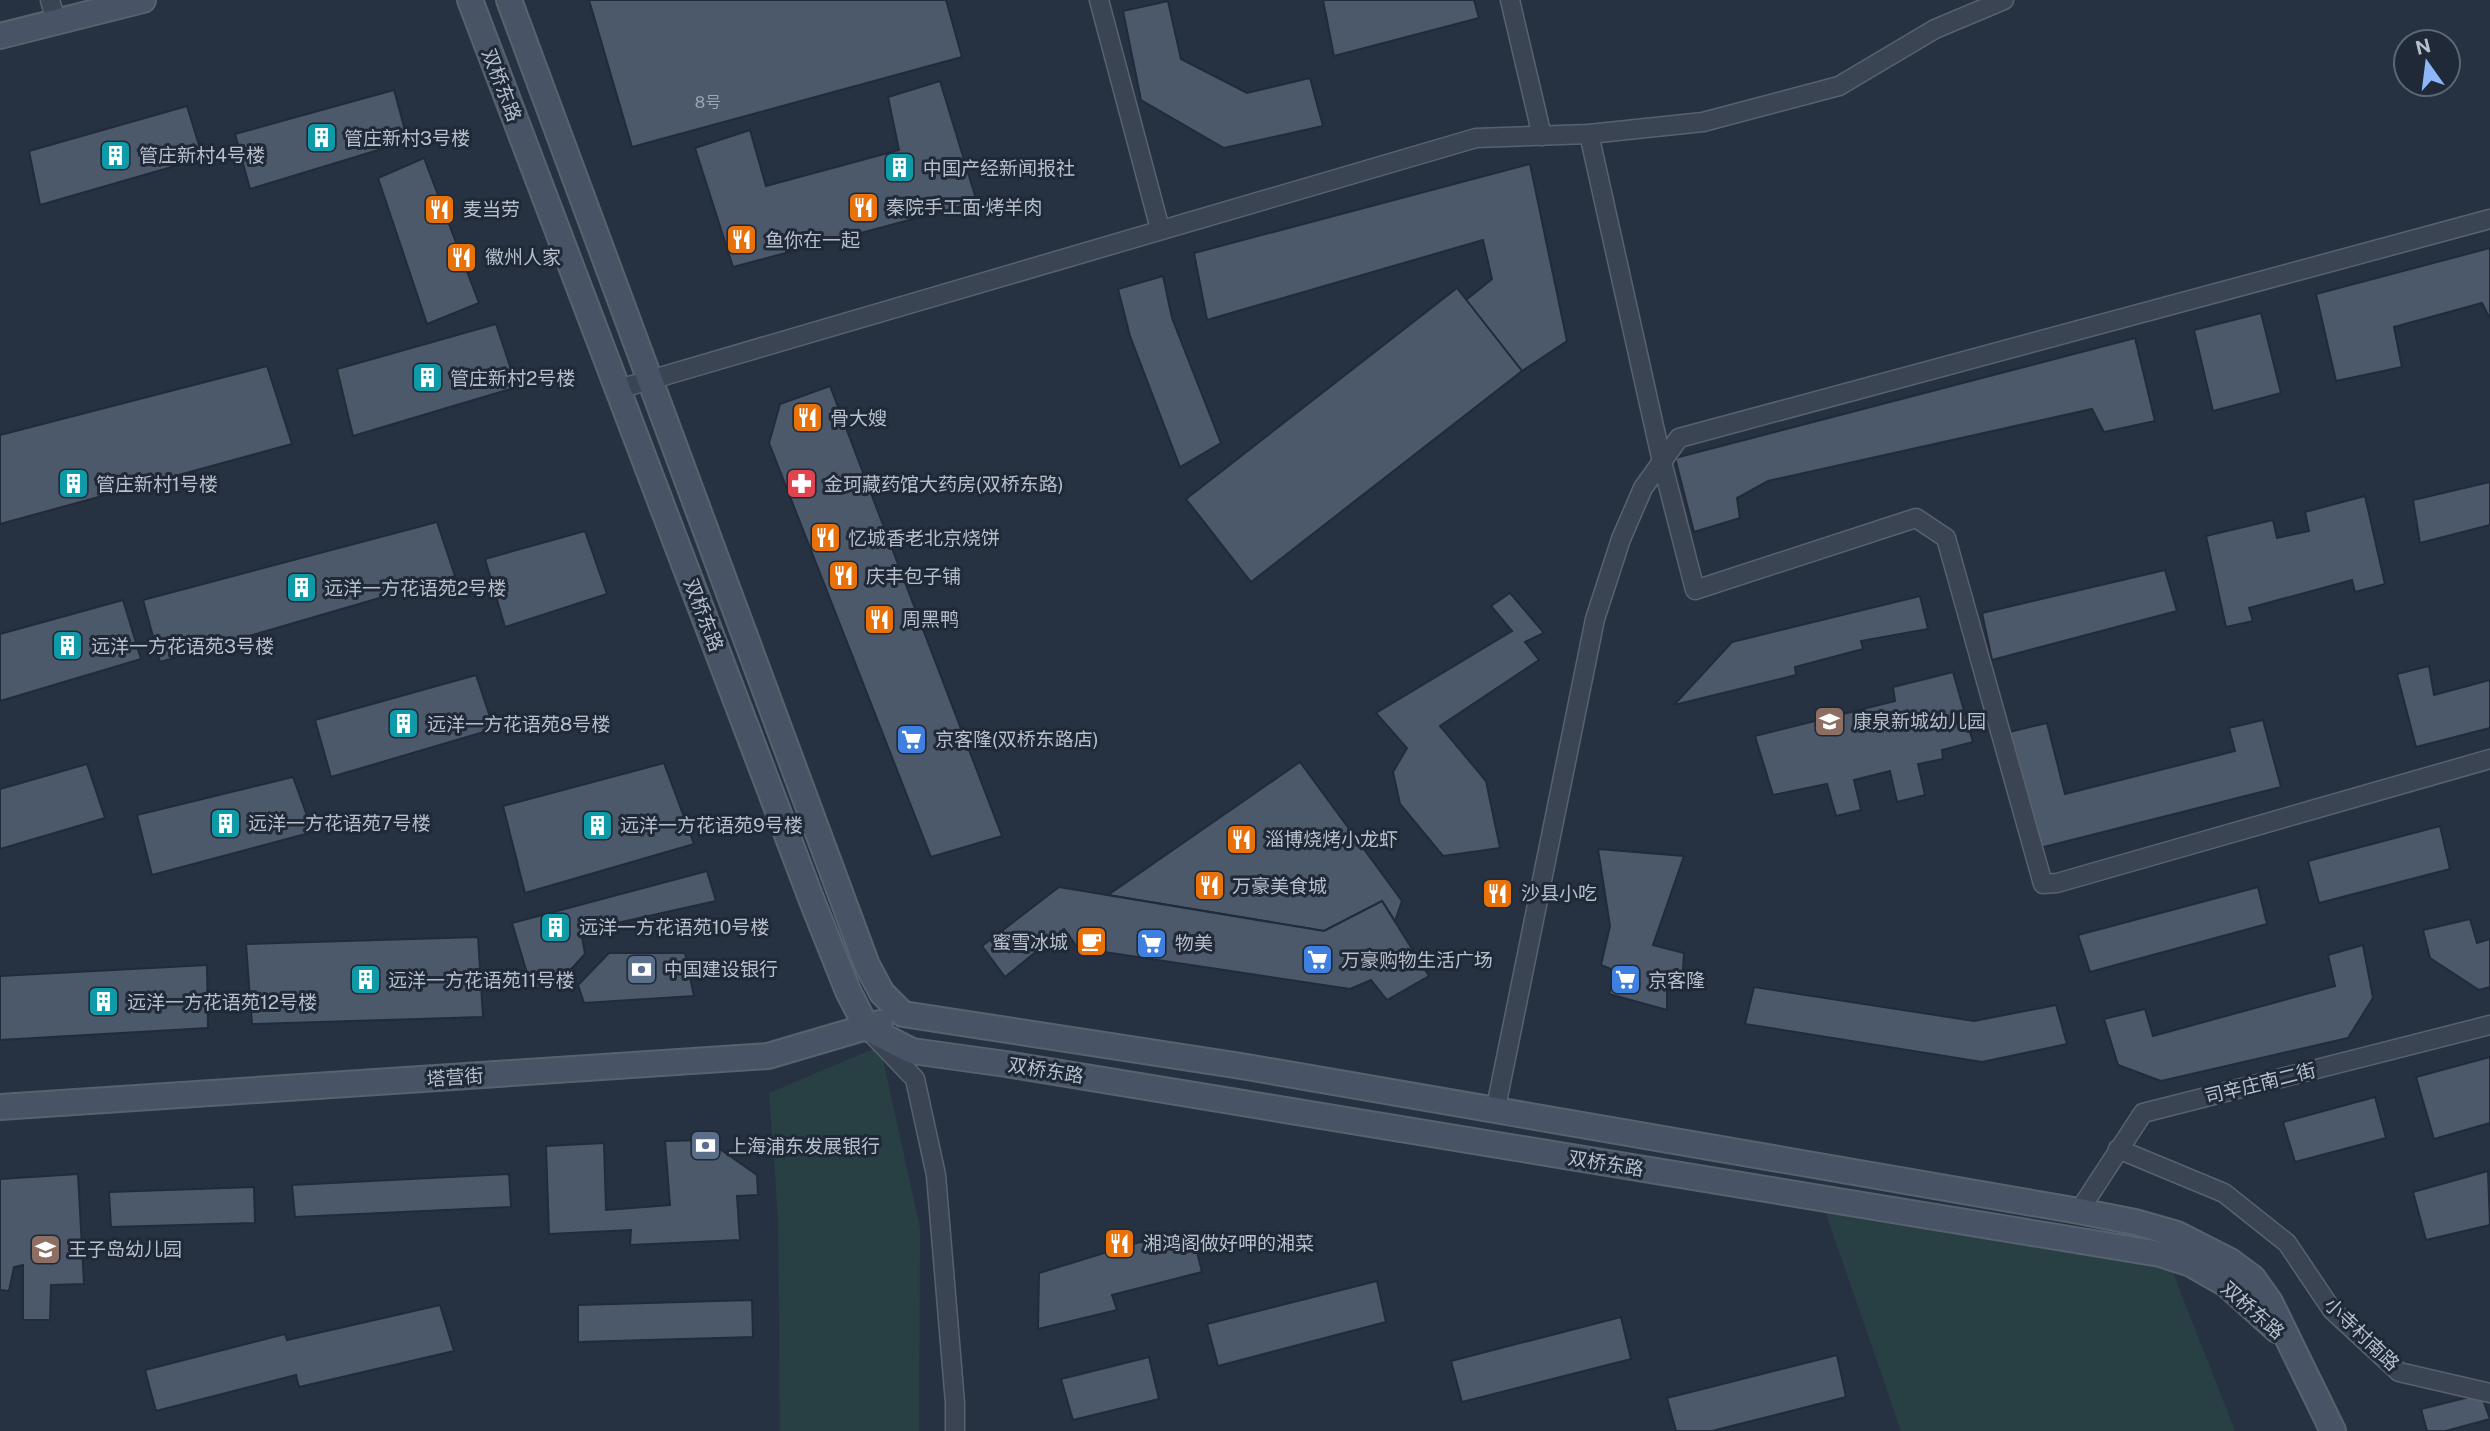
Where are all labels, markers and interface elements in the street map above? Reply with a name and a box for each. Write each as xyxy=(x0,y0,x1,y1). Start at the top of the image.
north arrow xyxy=(2392,28,2462,98)
text: N xyxy=(2413,34,2433,59)
street label: 双桥东路 xyxy=(478,46,526,124)
house number: 8号 xyxy=(695,93,721,112)
building icon: 管庄新村3号楼 xyxy=(304,121,338,155)
place label: 管庄新村3号楼 xyxy=(344,127,470,149)
building icon: 管庄新村4号楼 xyxy=(99,138,133,172)
place label: 管庄新村4号楼 xyxy=(139,144,265,166)
building icon: 中国产经新闻报社 xyxy=(883,151,917,185)
place label: 中国产经新闻报社 xyxy=(923,157,1075,179)
restaurant icon: 秦院手工面·烤羊肉 xyxy=(846,190,880,224)
restaurant icon: 麦当劳 xyxy=(423,192,457,226)
place label: 秦院手工面·烤羊肉 xyxy=(886,196,1042,218)
place label: 麦当劳 xyxy=(463,198,520,220)
restaurant icon: 鱼你在一起 xyxy=(725,223,759,257)
place label: 鱼你在一起 xyxy=(765,229,860,251)
restaurant icon: 徽州人家 xyxy=(445,240,479,274)
place label: 徽州人家 xyxy=(485,246,561,268)
building icon: 管庄新村2号楼 xyxy=(410,361,444,395)
place label: 管庄新村2号楼 xyxy=(450,367,575,389)
restaurant icon: 骨大嫂 xyxy=(790,401,824,435)
place label: 骨大嫂 xyxy=(830,407,887,429)
building icon: 管庄新村1号楼 xyxy=(56,467,90,501)
pharmacy icon: 金珂藏药馆大药房(双桥东路) xyxy=(784,467,818,501)
place label: 管庄新村1号楼 xyxy=(96,473,218,495)
place label: 金珂藏药馆大药房(双桥东路) xyxy=(824,473,1064,495)
restaurant icon: 忆城香老北京烧饼 xyxy=(808,521,842,555)
place label: 忆城香老北京烧饼 xyxy=(848,527,1000,549)
restaurant icon: 庆丰包子铺 xyxy=(826,559,860,593)
place label: 庆丰包子铺 xyxy=(866,565,961,587)
building icon: 远洋一方花语苑2号楼 xyxy=(284,571,318,605)
street label: 双桥东路 xyxy=(680,576,728,654)
place label: 远洋一方花语苑2号楼 xyxy=(324,577,506,599)
restaurant icon: 周黑鸭 xyxy=(862,602,896,636)
place label: 周黑鸭 xyxy=(902,608,959,630)
building icon: 远洋一方花语苑3号楼 xyxy=(51,629,85,663)
place label: 远洋一方花语苑3号楼 xyxy=(91,635,274,657)
school or university icon: 康泉新城幼儿园 xyxy=(1813,704,1847,738)
building icon: 远洋一方花语苑8号楼 xyxy=(387,707,421,741)
place label: 康泉新城幼儿园 xyxy=(1853,710,1986,732)
place label: 远洋一方花语苑8号楼 xyxy=(427,713,610,735)
supermarket icon: 京客隆(双桥东路店) xyxy=(895,722,929,756)
place label: 京客隆(双桥东路店) xyxy=(935,728,1099,750)
building icon: 远洋一方花语苑7号楼 xyxy=(208,806,242,840)
building icon: 远洋一方花语苑9号楼 xyxy=(580,808,614,842)
place label: 远洋一方花语苑7号楼 xyxy=(248,812,430,834)
place label: 远洋一方花语苑9号楼 xyxy=(620,814,803,836)
restaurant icon: 淄博烧烤小龙虾 xyxy=(1225,822,1259,856)
place label: 淄博烧烤小龙虾 xyxy=(1265,828,1398,850)
restaurant icon: 万豪美食城 xyxy=(1192,869,1226,903)
place label: 万豪美食城 xyxy=(1232,875,1327,897)
restaurant icon: 沙县小吃 xyxy=(1481,876,1515,910)
place label: 沙县小吃 xyxy=(1521,882,1597,904)
building icon: 远洋一方花语苑10号楼 xyxy=(539,910,573,944)
place label: 远洋一方花语苑10号楼 xyxy=(579,916,769,938)
cafe icon: 蜜雪冰城 xyxy=(1074,925,1108,959)
supermarket icon: 物美 xyxy=(1135,926,1169,960)
place label: 蜜雪冰城 xyxy=(992,931,1068,953)
place label: 物美 xyxy=(1175,932,1213,954)
supermarket icon: 万豪购物生活广场 xyxy=(1301,943,1335,977)
place label: 万豪购物生活广场 xyxy=(1341,949,1493,971)
bank icon: 中国建设银行 xyxy=(624,952,658,986)
place label: 中国建设银行 xyxy=(664,958,778,980)
building icon: 远洋一方花语苑11号楼 xyxy=(348,963,382,997)
supermarket icon: 京客隆 xyxy=(1608,963,1642,997)
place label: 远洋一方花语苑11号楼 xyxy=(388,969,574,991)
place label: 京客隆 xyxy=(1648,969,1705,991)
building icon: 远洋一方花语苑12号楼 xyxy=(87,985,121,1019)
place label: 远洋一方花语苑12号楼 xyxy=(127,991,317,1013)
street label: 双桥东路 xyxy=(1007,1053,1085,1087)
street label: 司辛庄南二街 xyxy=(2202,1059,2318,1107)
street label: 塔营街 xyxy=(426,1064,484,1090)
bank icon: 上海浦东发展银行 xyxy=(688,1129,722,1163)
place label: 上海浦东发展银行 xyxy=(728,1135,880,1157)
street label: 双桥东路 xyxy=(1567,1146,1645,1180)
restaurant icon: 湘鸿阁做好呷的湘菜 xyxy=(1103,1226,1137,1260)
school or university icon: 王子岛幼儿园 xyxy=(28,1232,62,1266)
place label: 湘鸿阁做好呷的湘菜 xyxy=(1143,1232,1314,1254)
place label: 王子岛幼儿园 xyxy=(68,1238,182,1260)
street label: 双桥东路 xyxy=(2217,1277,2289,1343)
street label: 小寺村南路 xyxy=(2320,1293,2404,1375)

